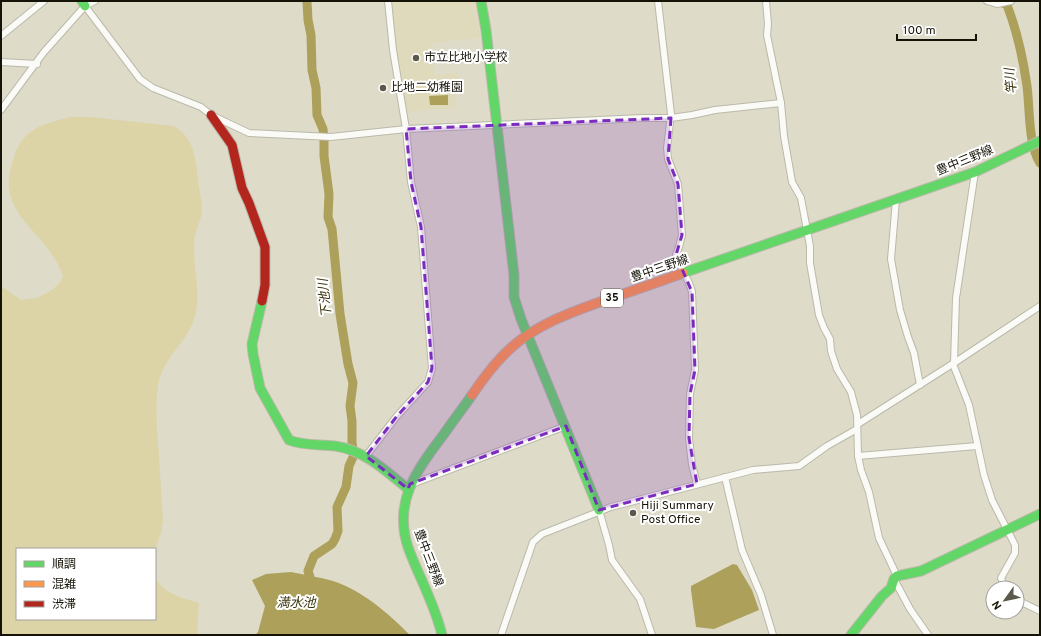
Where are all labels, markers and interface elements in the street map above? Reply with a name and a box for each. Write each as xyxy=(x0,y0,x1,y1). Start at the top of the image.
scale bar xyxy=(897,16,976,42)
text: 100 m xyxy=(903,23,936,39)
place label: 市立比地小学校 xyxy=(424,50,508,66)
marker: 市立比地小学校 xyxy=(411,53,421,63)
water label: 竿川 xyxy=(1002,65,1021,95)
place label: 比地二幼稚園 xyxy=(391,80,463,96)
marker: 比地二幼稚園 xyxy=(378,83,388,93)
street label: 豊中三野線 xyxy=(934,142,996,180)
street label: 豊中三野線 xyxy=(629,252,691,286)
water label: 下池川 xyxy=(316,276,336,318)
road number: 35 xyxy=(601,289,623,307)
place label: Hiji Summary Post Office xyxy=(641,498,714,528)
marker: Hiji Summary Post Office xyxy=(628,508,638,518)
street label: 豊中三野線 xyxy=(410,527,446,589)
legend xyxy=(16,548,156,620)
text: 順調 xyxy=(52,557,76,573)
text: 混雑 xyxy=(52,577,76,593)
north arrow xyxy=(985,580,1025,620)
water label: 満水池 xyxy=(276,596,317,612)
text: 渋滞 xyxy=(52,597,76,613)
text: N xyxy=(989,598,1005,612)

